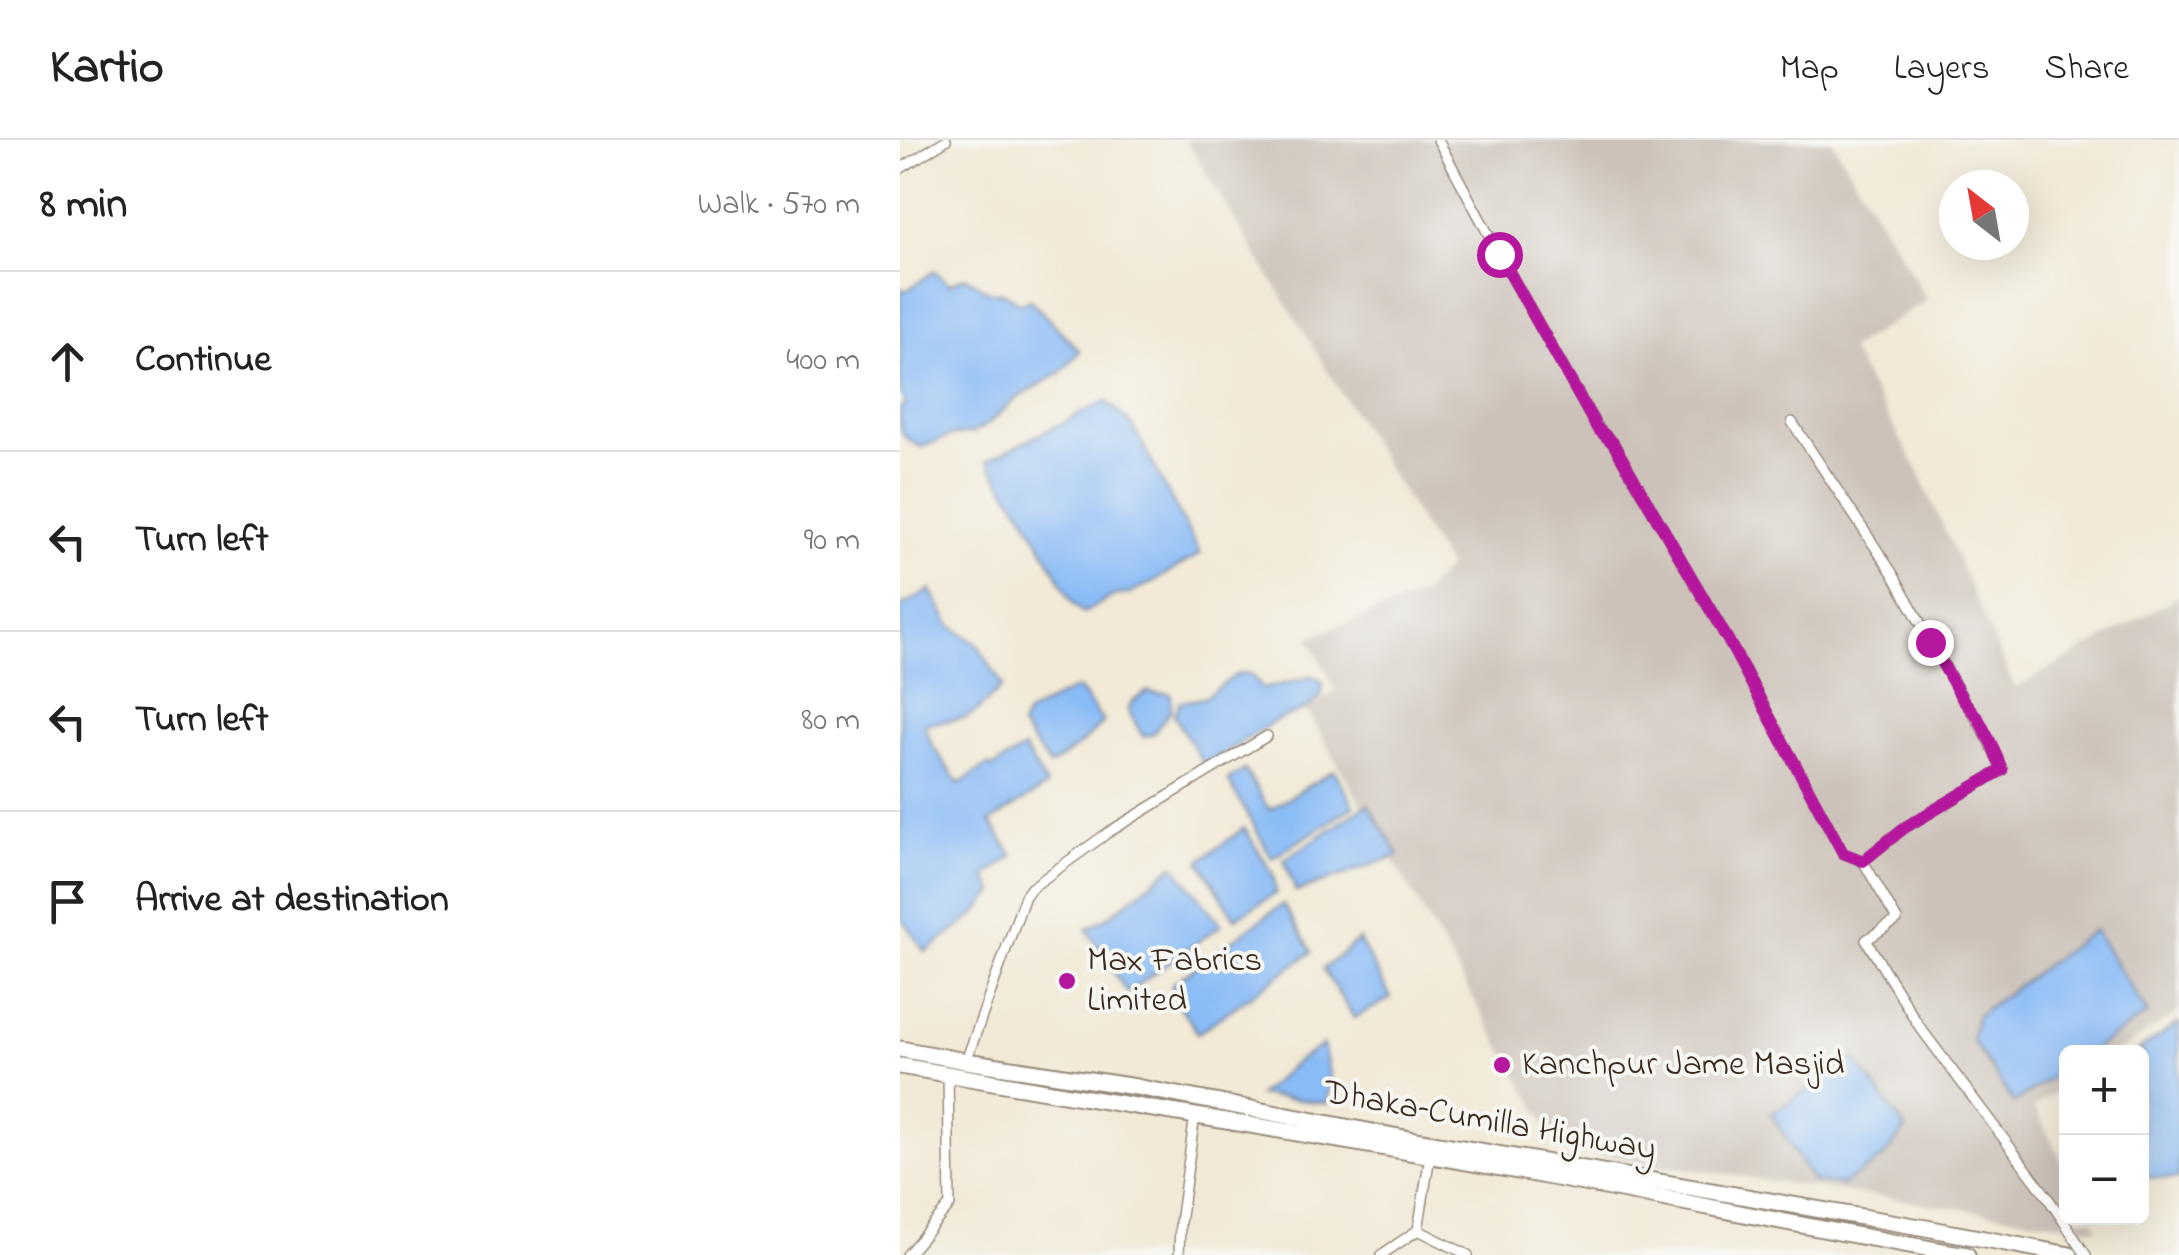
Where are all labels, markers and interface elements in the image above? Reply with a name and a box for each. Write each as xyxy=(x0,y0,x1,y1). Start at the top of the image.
text: Kartio xyxy=(50,34,164,104)
text: Map xyxy=(1780,44,1839,95)
text: Layers xyxy=(1894,44,1989,95)
text: Share xyxy=(2044,44,2129,95)
north arrow xyxy=(1939,170,2029,260)
text: 8 min xyxy=(40,175,127,236)
text: Walk · 570 m xyxy=(698,182,860,229)
route start xyxy=(1477,232,1523,278)
text: Continue xyxy=(135,333,271,389)
icon: ahead xyxy=(40,334,95,389)
text: 400 m xyxy=(786,338,860,385)
text: Turn left xyxy=(135,513,268,569)
icon: left xyxy=(40,514,95,569)
text: 90 m xyxy=(804,518,860,565)
route end xyxy=(1908,620,1954,666)
text: Turn left xyxy=(135,693,268,749)
icon: left xyxy=(40,694,95,749)
text: 80 m xyxy=(801,698,860,745)
text: Arrive at destination xyxy=(135,873,449,929)
icon: arrive xyxy=(40,874,95,929)
place label: Max Fabrics Limited xyxy=(1087,936,1262,1027)
marker: Max Fabrics Limited xyxy=(1056,970,1078,992)
place label: Kanchpur Jame Masjid xyxy=(1522,1040,1844,1091)
map controls xyxy=(2059,1045,2149,1225)
button: + xyxy=(2059,1045,2149,1135)
marker: Kanchpur Jame Masjid xyxy=(1491,1054,1513,1076)
street label: Dhaka–Cumilla Highway xyxy=(1319,1068,1660,1176)
button: − xyxy=(2059,1135,2149,1225)

